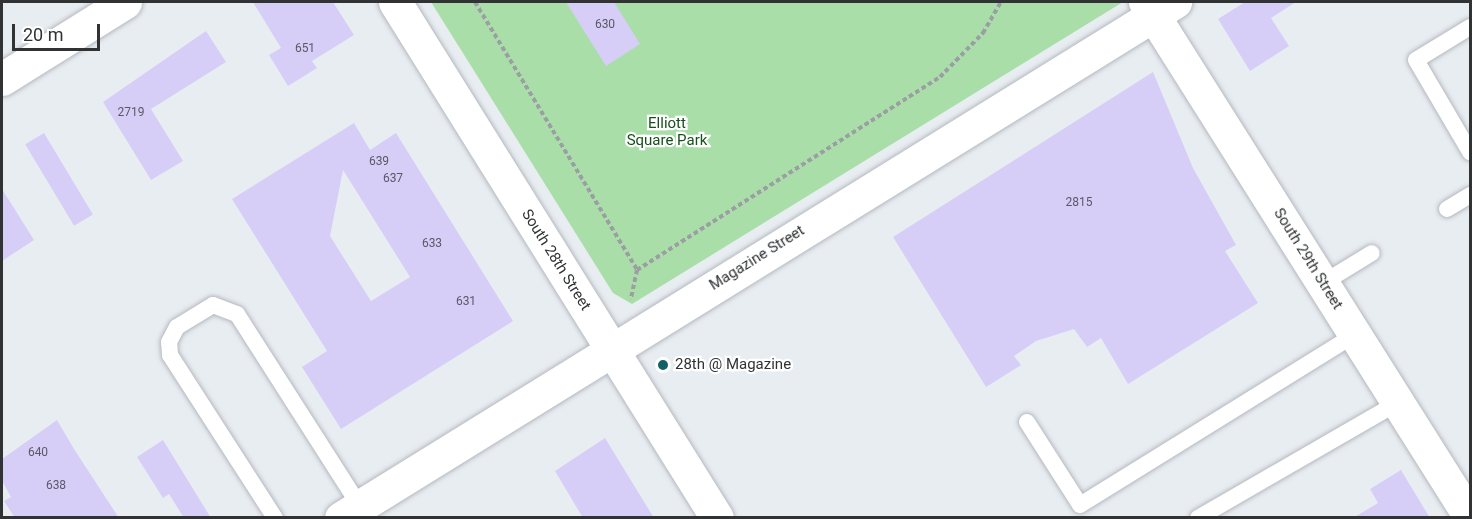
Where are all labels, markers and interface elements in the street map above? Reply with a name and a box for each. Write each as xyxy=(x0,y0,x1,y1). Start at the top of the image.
scale bar xyxy=(15,12,104,50)
house number: 630 xyxy=(595,18,615,32)
text: 20 m xyxy=(23,24,63,45)
house number: 651 xyxy=(295,42,315,56)
house number: 2719 xyxy=(118,106,144,120)
park label: Elliott Square Park xyxy=(627,114,707,149)
house number: 639 xyxy=(369,155,389,169)
house number: 637 xyxy=(383,172,403,186)
house number: 2815 xyxy=(1066,196,1092,210)
street label: South 29th Street xyxy=(1270,205,1346,313)
street label: South 28th Street xyxy=(518,206,594,314)
street label: Magazine Street xyxy=(706,222,808,294)
house number: 633 xyxy=(422,237,442,251)
house number: 631 xyxy=(456,295,476,309)
place label: 28th @ Magazine xyxy=(675,356,791,374)
marker: 28th @ Magazine xyxy=(656,358,670,372)
house number: 640 xyxy=(28,446,48,460)
house number: 638 xyxy=(46,479,66,493)

